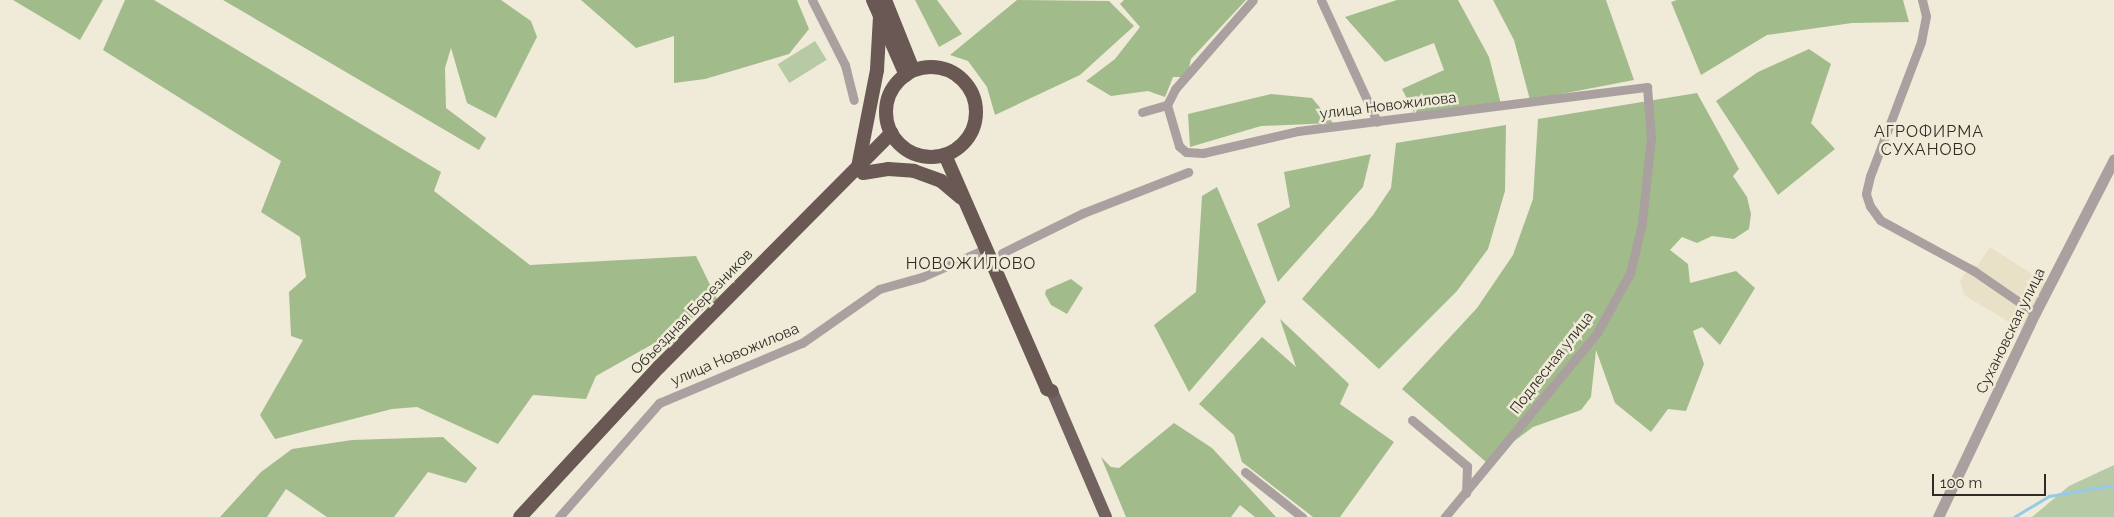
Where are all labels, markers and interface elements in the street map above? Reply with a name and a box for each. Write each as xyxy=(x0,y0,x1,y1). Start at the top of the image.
street label: улица Новожилова xyxy=(1319,89,1457,123)
district label: АГРОФИРМА СУХАНОВО xyxy=(1873,122,1985,160)
street label: Объездная Березников xyxy=(627,246,757,378)
district label: НОВОЖИЛОВО xyxy=(904,254,1038,274)
street label: Сухановская улица xyxy=(1973,265,2049,397)
street label: Подлесная улица xyxy=(1506,308,1598,418)
street label: улица Новожилова xyxy=(668,320,802,390)
scale bar xyxy=(1934,464,2048,496)
text: 100 m xyxy=(1940,474,1982,492)

